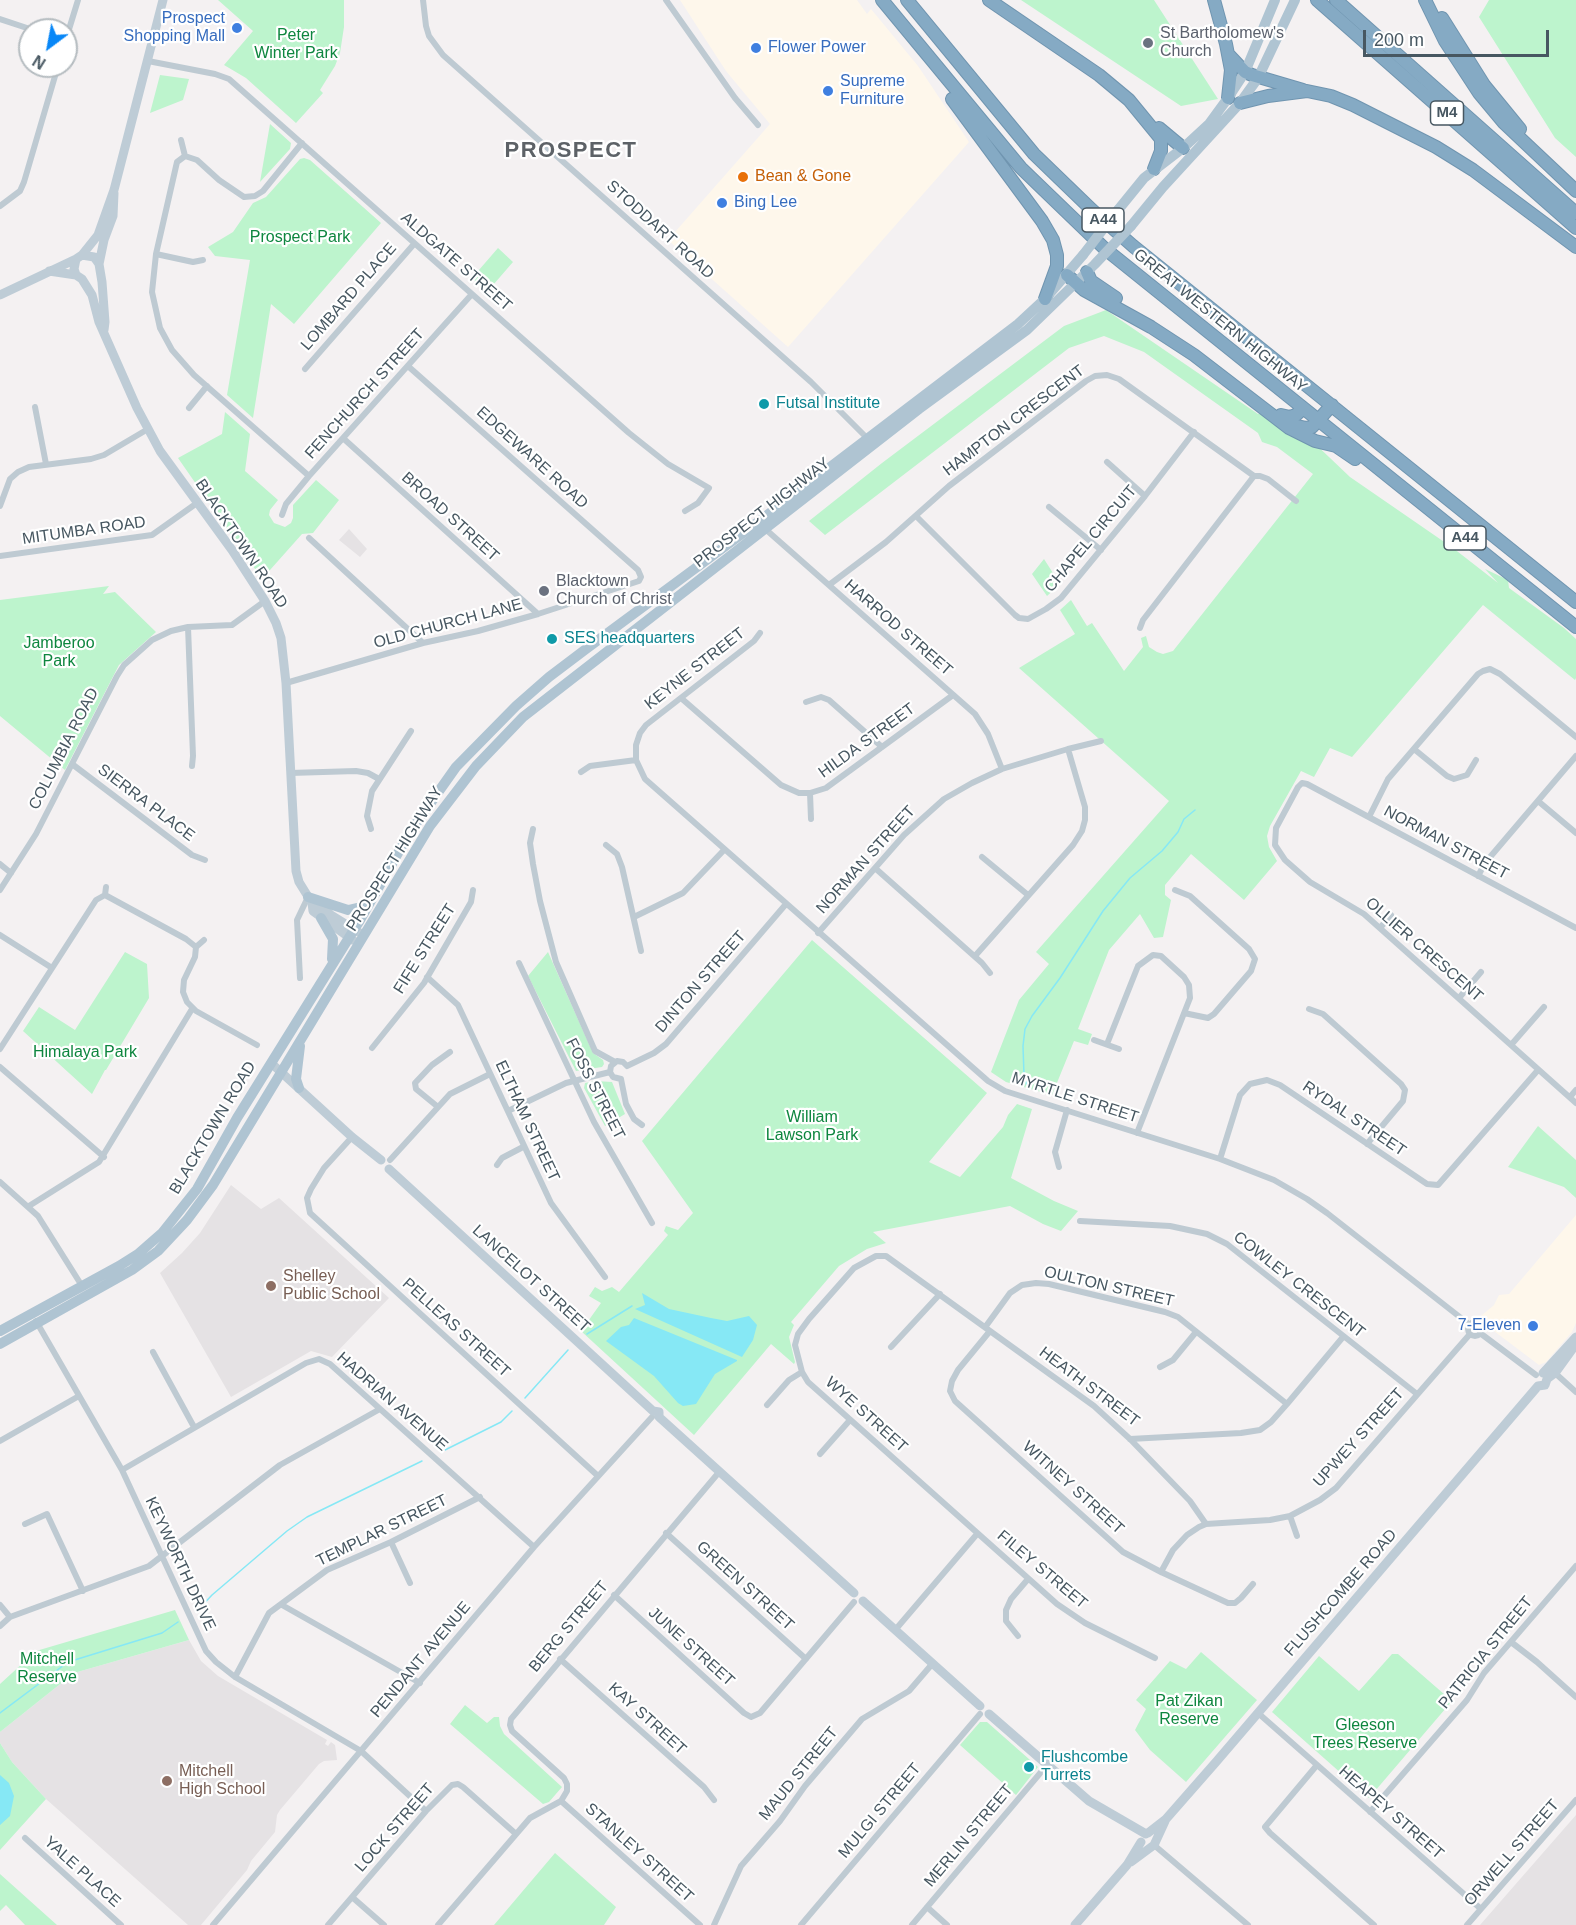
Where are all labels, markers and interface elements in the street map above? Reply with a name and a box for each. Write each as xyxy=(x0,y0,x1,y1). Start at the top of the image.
place label: Prospect Shopping Mall xyxy=(124,9,225,47)
north arrow xyxy=(18,18,78,78)
scale bar xyxy=(1366,18,1552,56)
marker: Prospect Shopping Mall xyxy=(230,21,244,35)
place label: St Bartholomew's Church xyxy=(1160,24,1284,62)
park label: Peter Winter Park xyxy=(254,26,338,64)
text: 200 m xyxy=(1374,30,1424,50)
marker: St Bartholomew's Church xyxy=(1141,36,1155,50)
place label: Flower Power xyxy=(768,38,866,58)
marker: Flower Power xyxy=(749,41,763,55)
text: N xyxy=(30,52,49,72)
place label: Supreme Furniture xyxy=(840,72,905,110)
marker: Supreme Furniture xyxy=(821,84,835,98)
road number: M4 xyxy=(1430,101,1464,125)
district label: PROSPECT xyxy=(504,138,638,164)
place label: Bean & Gone xyxy=(755,167,851,187)
marker: Bean & Gone xyxy=(736,170,750,184)
street label: STODDART ROAD xyxy=(602,177,718,283)
place label: Bing Lee xyxy=(734,193,797,213)
marker: Bing Lee xyxy=(715,196,729,210)
street label: ALDGATE STREET xyxy=(396,208,516,316)
road number: A44 xyxy=(1082,208,1124,232)
park label: Prospect Park xyxy=(250,228,350,248)
street label: LOMBARD PLACE xyxy=(297,239,401,355)
street label: GREAT WESTERN HIGHWAY xyxy=(1129,245,1311,397)
street label: FENCHURCH STREET xyxy=(301,325,429,463)
street label: HAMPTON CRESCENT xyxy=(939,362,1089,480)
place label: Futsal Institute xyxy=(776,394,880,414)
marker: Futsal Institute xyxy=(757,397,771,411)
street label: EDGEWARE ROAD xyxy=(472,403,592,513)
street label: PROSPECT HIGHWAY xyxy=(690,454,834,572)
street label: BROAD STREET xyxy=(397,468,503,566)
street label: BLACKTOWN ROAD xyxy=(191,476,291,612)
street label: CHAPEL CIRCUIT xyxy=(1041,482,1141,596)
street label: MITUMBA ROAD xyxy=(21,513,147,549)
road number: A44 xyxy=(1444,526,1486,550)
place label: Blacktown Church of Christ xyxy=(556,572,672,610)
street label: HARROD STREET xyxy=(840,576,956,680)
marker: Blacktown Church of Christ xyxy=(537,584,551,598)
street label: OLD CHURCH LANE xyxy=(372,595,524,653)
street label: KEYNE STREET xyxy=(641,624,749,714)
place label: SES headquarters xyxy=(564,629,695,649)
marker: SES headquarters xyxy=(545,632,559,646)
park label: Jamberoo Park xyxy=(23,634,95,672)
street label: COLUMBIA ROAD xyxy=(25,685,103,813)
street label: HILDA STREET xyxy=(815,700,919,782)
street label: SIERRA PLACE xyxy=(94,760,198,846)
street label: PROSPECT HIGHWAY xyxy=(343,783,447,935)
street label: NORMAN STREET xyxy=(812,802,920,918)
street label: NORMAN STREET xyxy=(1380,802,1512,884)
street label: OLLIER CRESCENT xyxy=(1361,894,1487,1006)
street label: FIFE STREET xyxy=(390,901,460,997)
street label: DINTON STREET xyxy=(652,927,750,1037)
street label: FOSS STREET xyxy=(561,1035,629,1143)
park label: Himalaya Park xyxy=(33,1043,137,1063)
street label: ELTHAM STREET xyxy=(491,1057,563,1185)
street label: BLACKTOWN ROAD xyxy=(166,1058,260,1198)
street label: MYRTLE STREET xyxy=(1009,1068,1141,1128)
street label: RYDAL STREET xyxy=(1299,1077,1409,1161)
park label: William Lawson Park xyxy=(766,1108,858,1146)
street label: LANCELOT STREET xyxy=(468,1221,594,1337)
street label: COWLEY CRESCENT xyxy=(1229,1228,1369,1342)
street label: OULTON STREET xyxy=(1042,1263,1176,1311)
place label: Shelley Public School xyxy=(283,1267,380,1305)
street label: PELLEAS STREET xyxy=(398,1274,514,1382)
marker: Shelley Public School xyxy=(264,1279,278,1293)
place label: 7-Eleven xyxy=(1458,1316,1521,1336)
marker: 7-Eleven xyxy=(1526,1319,1540,1333)
street label: HEATH STREET xyxy=(1035,1343,1143,1431)
street label: HADRIAN AVENUE xyxy=(332,1348,452,1456)
street label: WYE STREET xyxy=(821,1373,911,1457)
street label: UPWEY STREET xyxy=(1310,1385,1408,1491)
street label: WITNEY STREET xyxy=(1018,1437,1128,1539)
street label: TEMPLAR STREET xyxy=(313,1491,451,1571)
street label: KEYWORTH DRIVE xyxy=(141,1494,219,1634)
street label: FLUSHCOMBE ROAD xyxy=(1281,1526,1401,1660)
street label: FILEY STREET xyxy=(993,1527,1091,1613)
street label: GREEN STREET xyxy=(692,1537,798,1635)
street label: BERG STREET xyxy=(525,1578,613,1676)
street label: PATRICIA STREET xyxy=(1435,1593,1537,1713)
street label: PENDANT AVENUE xyxy=(367,1598,475,1722)
street label: JUNE STREET xyxy=(644,1603,738,1691)
park label: Mitchell Reserve xyxy=(17,1650,77,1688)
street label: KAY STREET xyxy=(604,1679,690,1759)
park label: Pat Zikan Reserve xyxy=(1155,1692,1223,1730)
park label: Gleeson Trees Reserve xyxy=(1313,1716,1417,1754)
street label: MAUD STREET xyxy=(755,1723,843,1825)
place label: Flushcombe Turrets xyxy=(1041,1748,1128,1786)
street label: MULGI STREET xyxy=(835,1760,925,1862)
marker: Flushcombe Turrets xyxy=(1022,1760,1036,1774)
place label: Mitchell High School xyxy=(179,1762,265,1800)
street label: HEAPEY STREET xyxy=(1335,1762,1447,1864)
marker: Mitchell High School xyxy=(160,1774,174,1788)
street label: LOCK STREET xyxy=(351,1780,439,1876)
street label: MERLIN STREET xyxy=(921,1781,1017,1891)
street label: ORWELL STREET xyxy=(1461,1796,1563,1910)
street label: STANLEY STREET xyxy=(581,1799,697,1907)
street label: YALE PLACE xyxy=(40,1833,124,1911)

